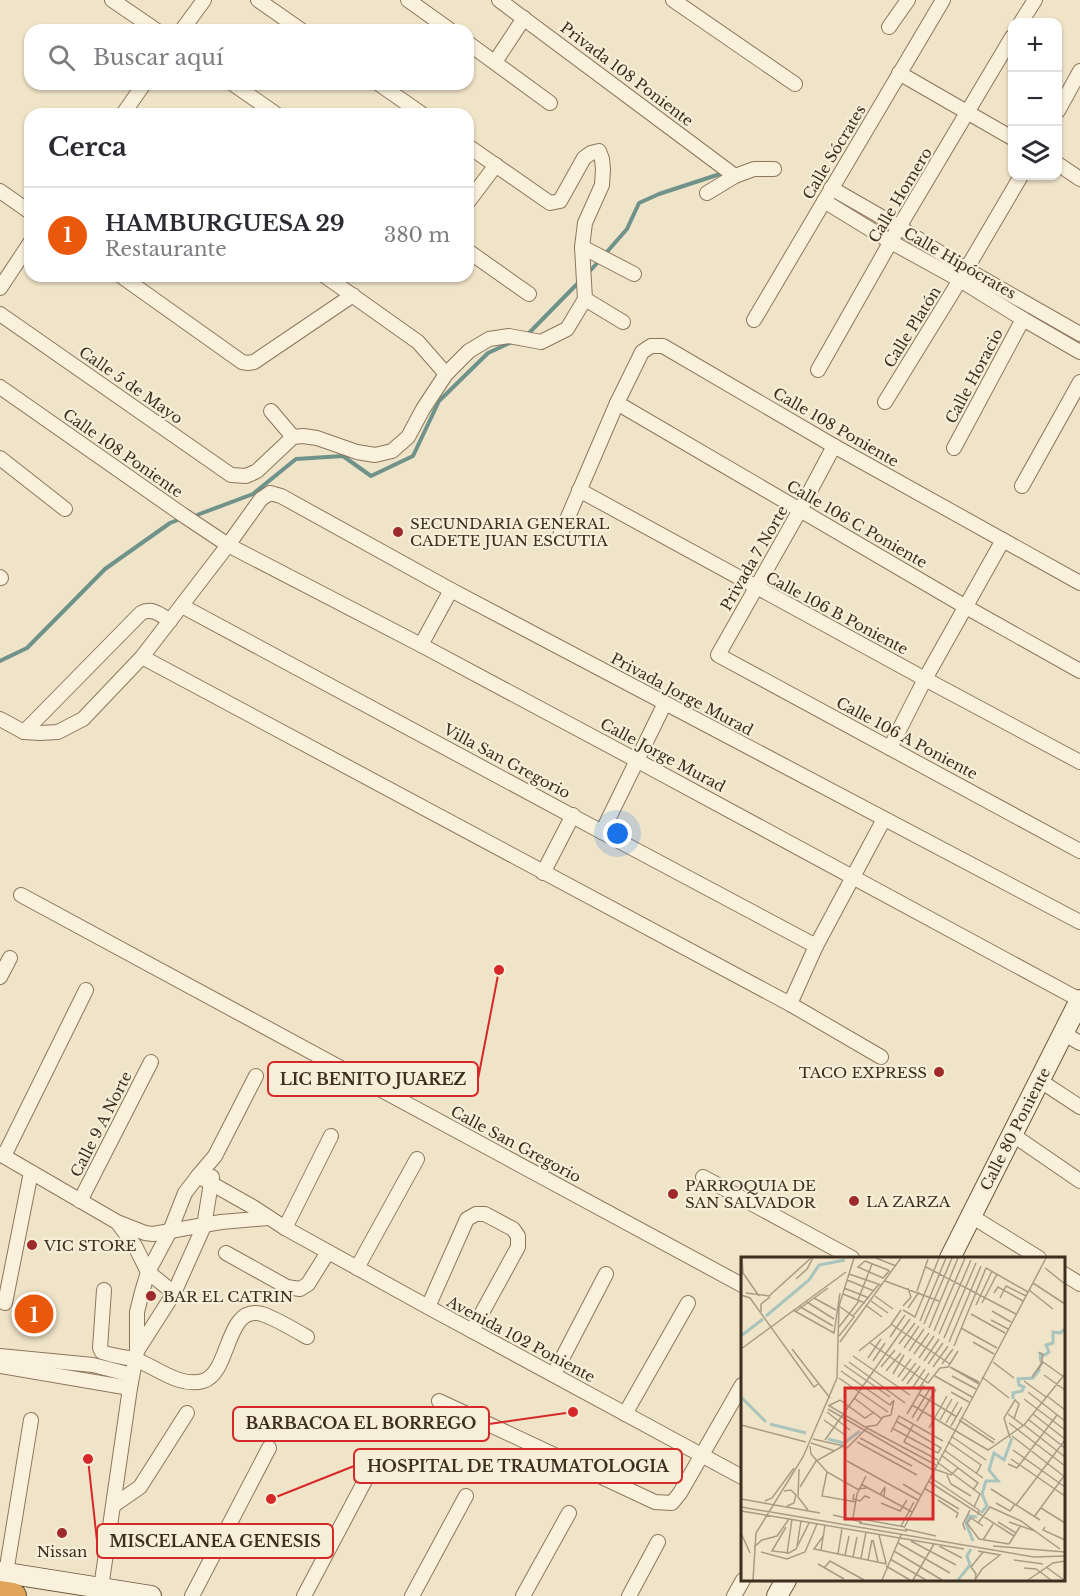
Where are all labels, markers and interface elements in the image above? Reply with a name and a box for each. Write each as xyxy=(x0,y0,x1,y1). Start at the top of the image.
street label: Privada 108 Poniente xyxy=(557,18,697,130)
map controls xyxy=(1008,18,1062,180)
button: + xyxy=(1008,18,1062,72)
search box xyxy=(24,24,474,90)
icon: search xyxy=(45,41,78,74)
text: Buscar aquí xyxy=(93,44,224,71)
button: − xyxy=(1008,72,1062,126)
street label: Calle Sócrates xyxy=(798,101,870,203)
button: layers xyxy=(1008,126,1062,180)
text: Cerca xyxy=(48,131,127,163)
street label: Calle Homero xyxy=(864,144,936,246)
text: HAMBURGUESA 29 xyxy=(105,210,345,237)
text: 1 xyxy=(63,223,72,247)
text: 380 m xyxy=(384,223,450,247)
street label: Calle Hipócrates xyxy=(900,223,1020,303)
text: Restaurante xyxy=(105,237,227,261)
street label: Calle Platón xyxy=(879,283,945,371)
street label: Calle Horacio xyxy=(941,325,1007,427)
street label: Calle 5 de Mayo xyxy=(75,342,187,428)
street label: Calle 108 Poniente xyxy=(770,383,902,471)
street label: Calle 108 Poniente xyxy=(59,404,187,502)
street label: Calle 106 C Poniente xyxy=(783,476,931,572)
street label: Privada 7 Norte xyxy=(716,502,792,614)
place label: SECUNDARIA GENERAL CADETE JUAN ESCUTIA xyxy=(410,514,610,550)
marker: SECUNDARIA GENERAL CADETE JUAN ESCUTIA xyxy=(391,525,405,539)
street label: Calle 106 B Poniente xyxy=(763,567,911,659)
street label: Privada Jorge Murad xyxy=(608,648,756,740)
street label: Calle 106 A Poniente xyxy=(833,693,981,783)
street label: Calle Jorge Murad xyxy=(597,714,729,796)
street label: Villa San Gregorio xyxy=(439,719,574,803)
your location xyxy=(603,819,632,848)
callout: LIC BENITO JUAREZ xyxy=(268,1062,478,1096)
place label: TACO EXPRESS xyxy=(799,1063,927,1082)
street label: Calle 80 Poniente xyxy=(976,1064,1054,1194)
marker: TACO EXPRESS xyxy=(932,1065,946,1079)
street label: Calle 9 A Norte xyxy=(66,1068,136,1180)
text: LIC BENITO JUAREZ xyxy=(280,1069,466,1089)
street label: Calle San Gregorio xyxy=(447,1102,585,1187)
place label: PARROQUIA DE SAN SALVADOR xyxy=(685,1176,817,1212)
marker: PARROQUIA DE SAN SALVADOR xyxy=(666,1187,680,1201)
place label: LA ZARZA xyxy=(866,1192,951,1211)
marker: LA ZARZA xyxy=(847,1194,861,1208)
place label: VIC STORE xyxy=(43,1236,136,1255)
marker: VIC STORE xyxy=(25,1238,39,1252)
inset map xyxy=(741,1257,1065,1581)
place label: BAR EL CATRIN xyxy=(163,1287,293,1306)
marker: BAR EL CATRIN xyxy=(144,1289,158,1303)
street label: Avenida 102 Poniente xyxy=(443,1291,598,1386)
pin: 1 xyxy=(15,1292,54,1336)
callout: BARBACOA EL BORREGO xyxy=(233,1407,489,1441)
text: BARBACOA EL BORREGO xyxy=(246,1413,476,1433)
callout: HOSPITAL DE TRAUMATOLOGIA xyxy=(354,1449,682,1483)
text: HOSPITAL DE TRAUMATOLOGIA xyxy=(367,1456,670,1476)
callout: MISCELANEA GENESIS xyxy=(97,1524,333,1558)
marker: Nissan xyxy=(55,1526,69,1540)
text: MISCELANEA GENESIS xyxy=(109,1531,321,1551)
place label: Nissan xyxy=(37,1542,87,1561)

